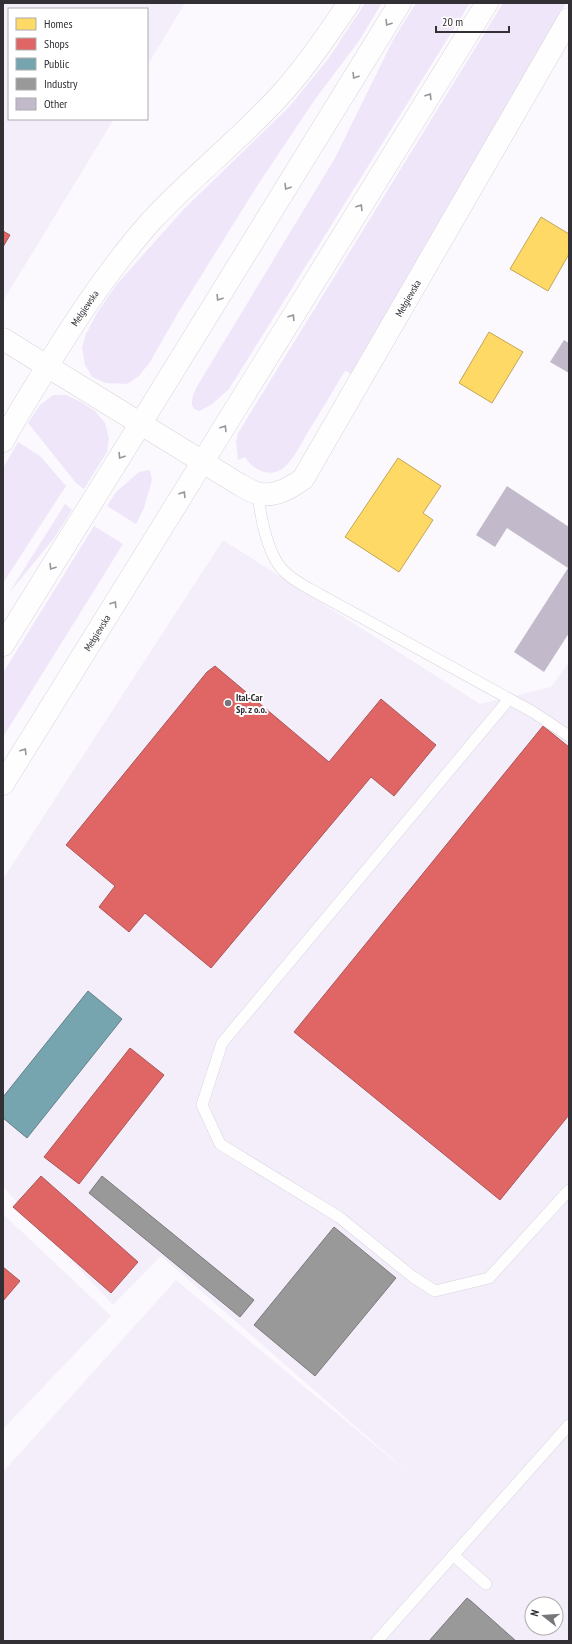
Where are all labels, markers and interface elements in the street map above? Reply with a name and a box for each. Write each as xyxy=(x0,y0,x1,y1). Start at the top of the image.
legend xyxy=(8,8,148,120)
scale bar xyxy=(436,8,509,34)
text: 20 m xyxy=(442,14,463,29)
text: Homes xyxy=(44,16,72,31)
one-way arrow xyxy=(385,19,392,26)
text: Shops xyxy=(44,36,69,51)
text: Public xyxy=(44,56,70,71)
one-way arrow xyxy=(352,72,359,79)
text: Industry xyxy=(44,76,78,91)
one-way arrow xyxy=(424,93,431,100)
text: Other xyxy=(44,96,68,111)
one-way arrow xyxy=(284,183,291,190)
one-way arrow xyxy=(355,204,362,211)
street label: Mełgiewska xyxy=(392,277,423,319)
street label: Mełgiewska xyxy=(68,288,101,328)
one-way arrow xyxy=(216,294,223,301)
one-way arrow xyxy=(287,314,295,321)
one-way arrow xyxy=(219,425,227,432)
one-way arrow xyxy=(118,452,125,459)
one-way arrow xyxy=(178,491,186,498)
one-way arrow xyxy=(49,562,56,569)
one-way arrow xyxy=(110,601,117,608)
street label: Mełgiewska xyxy=(81,612,113,653)
place label: Ital-Car Sp. z o.o. xyxy=(236,691,267,716)
marker: Ital-Car Sp. z o.o. xyxy=(223,698,233,708)
one-way arrow xyxy=(19,748,26,755)
north arrow xyxy=(524,1596,564,1636)
text: N xyxy=(527,1608,542,1618)

